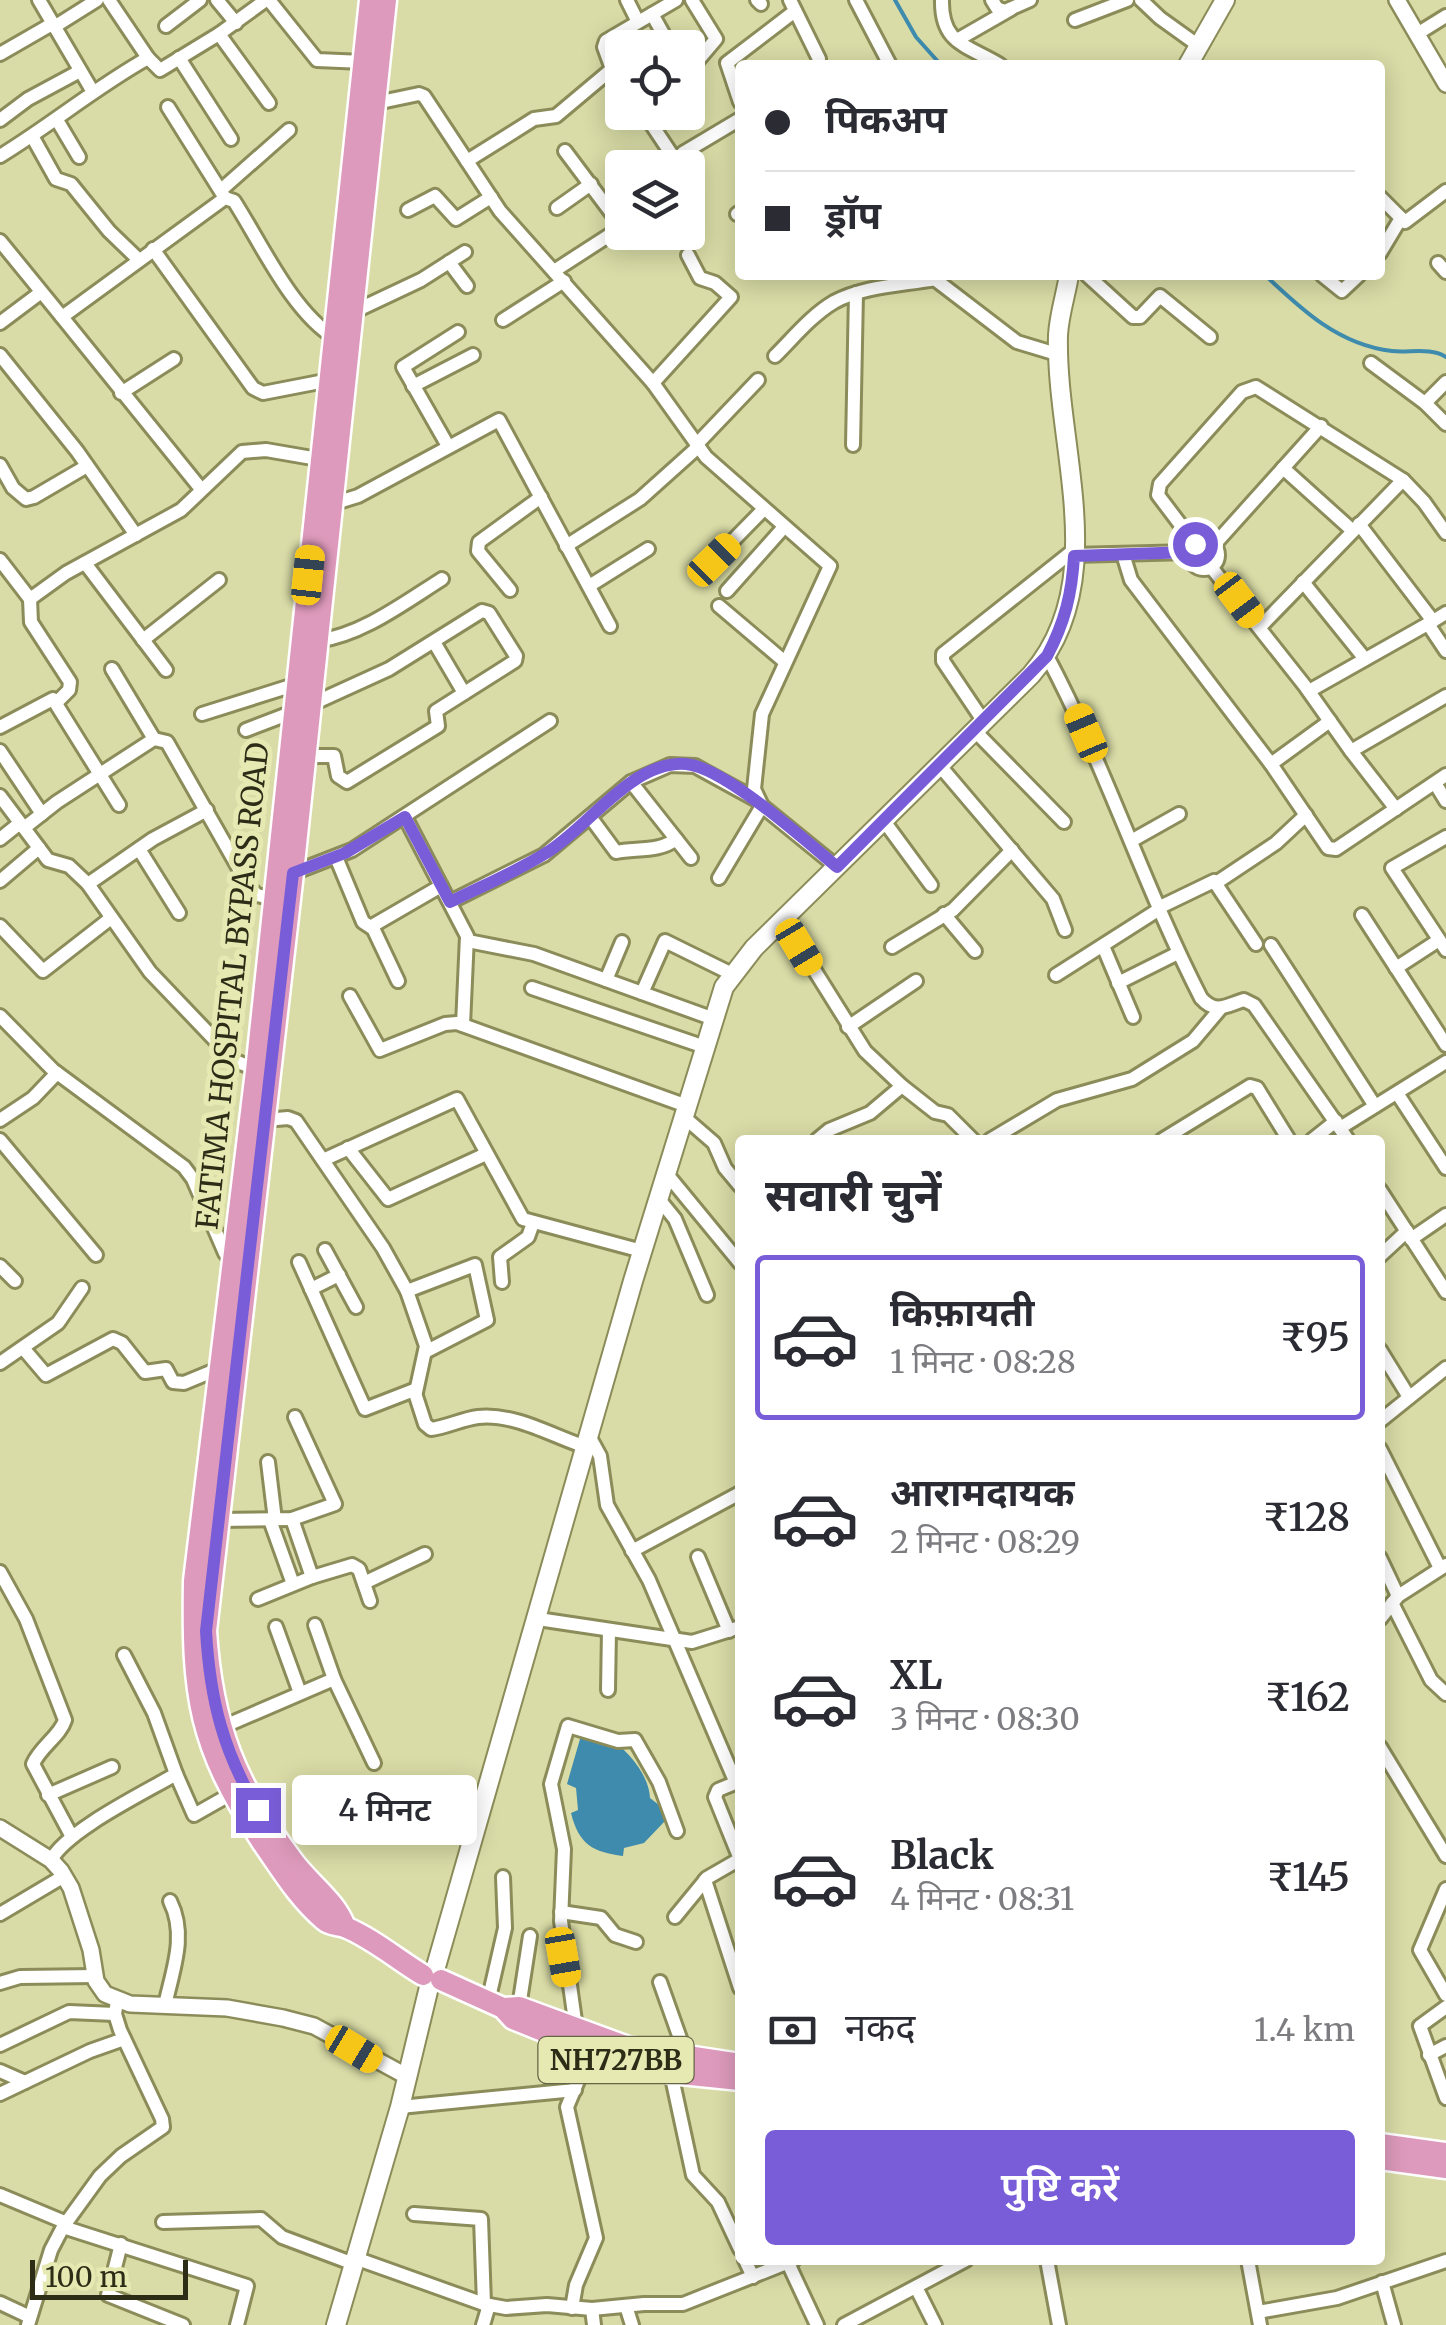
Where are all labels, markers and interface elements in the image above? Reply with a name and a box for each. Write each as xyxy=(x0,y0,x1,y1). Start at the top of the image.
map controls xyxy=(605,30,705,250)
button: locate xyxy=(605,30,705,130)
text: पिकअप xyxy=(825,96,947,143)
button: layers xyxy=(605,150,705,250)
text: ड्रॉप xyxy=(825,192,881,239)
route start xyxy=(1173,522,1218,567)
car xyxy=(682,528,746,592)
car xyxy=(290,544,326,606)
car xyxy=(1209,567,1269,633)
car xyxy=(1060,700,1112,766)
street label: FATIMA HOSPITAL BYPASS ROAD xyxy=(188,741,276,1231)
car xyxy=(771,914,827,980)
text: सवारी चुनें xyxy=(765,1167,941,1223)
text: किफ़ायती xyxy=(890,1289,1034,1336)
icon: car xyxy=(770,1293,860,1383)
text: ₹95 xyxy=(1280,1314,1350,1361)
text: 1 मिनट · 08:28 xyxy=(890,1342,1076,1382)
text: आरामदायक xyxy=(890,1469,1074,1516)
icon: car xyxy=(770,1473,860,1563)
text: ₹128 xyxy=(1263,1494,1350,1541)
text: 2 मिनट · 08:29 xyxy=(890,1522,1080,1562)
text: XL xyxy=(890,1652,942,1699)
icon: car xyxy=(770,1653,860,1743)
text: ₹162 xyxy=(1265,1674,1350,1721)
text: 3 मिनट · 08:30 xyxy=(890,1699,1080,1739)
callout: 4 मिनट xyxy=(293,1775,478,1845)
route end xyxy=(236,1788,281,1833)
text: 4 मिनट xyxy=(338,1790,431,1830)
text: Black xyxy=(890,1832,994,1879)
icon: car xyxy=(770,1833,860,1923)
text: ₹145 xyxy=(1267,1854,1350,1901)
text: 4 मिनट · 08:31 xyxy=(890,1879,1074,1919)
car xyxy=(543,1925,583,1989)
icon: cash xyxy=(765,2003,820,2058)
text: नकद xyxy=(845,2004,915,2051)
text: 1.4 km xyxy=(1254,2010,1355,2050)
car xyxy=(321,2021,387,2077)
road number: NH727BB xyxy=(538,2037,694,2083)
button: पुष्टि करें xyxy=(765,2130,1355,2245)
scale bar xyxy=(30,2255,188,2300)
text: 100 m xyxy=(45,2259,127,2295)

